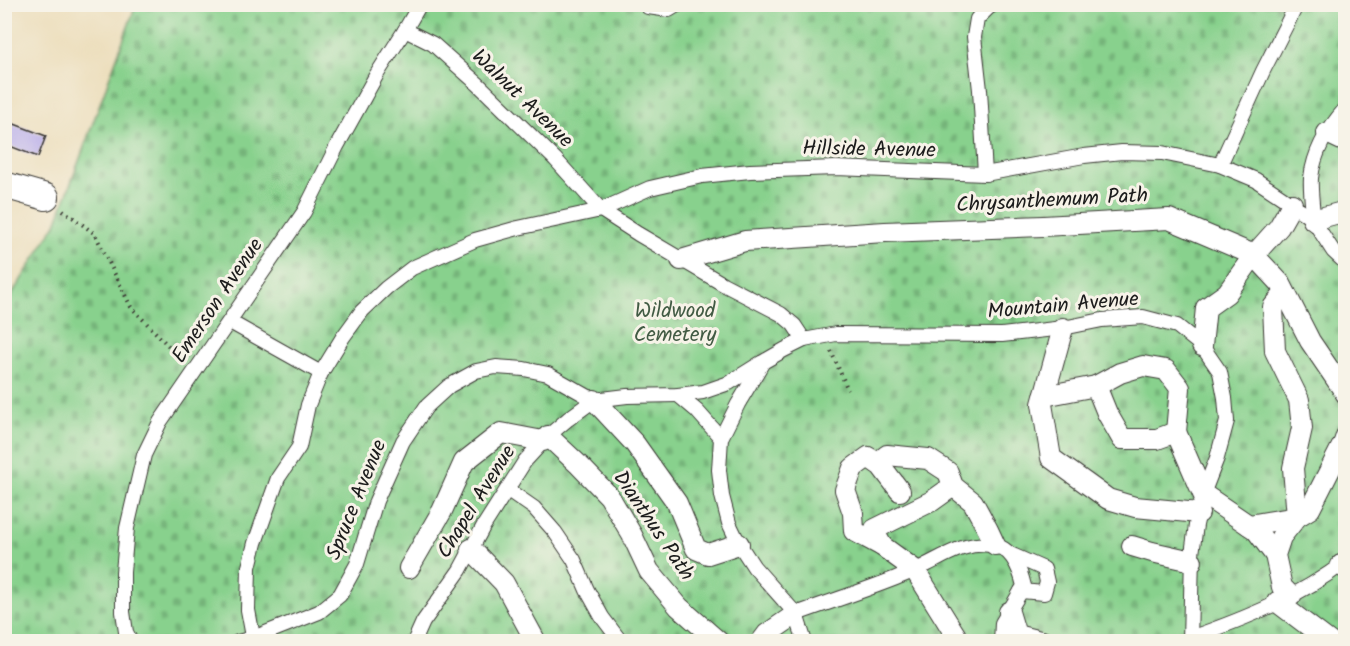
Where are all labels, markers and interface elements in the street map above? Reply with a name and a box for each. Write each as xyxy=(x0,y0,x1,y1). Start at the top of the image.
street label: Walnut Avenue xyxy=(463,42,581,157)
street label: Hillside Avenue xyxy=(802,132,937,168)
street label: Chrysanthemum Path xyxy=(955,179,1149,223)
street label: Emerson Avenue xyxy=(164,231,273,370)
street label: Mountain Avenue xyxy=(986,283,1141,329)
park label: Wildwood Cemetery xyxy=(634,295,716,352)
street label: Spruce Avenue xyxy=(318,434,396,565)
street label: Chapel Avenue xyxy=(429,438,525,565)
street label: Dianthus Path xyxy=(604,464,702,588)

